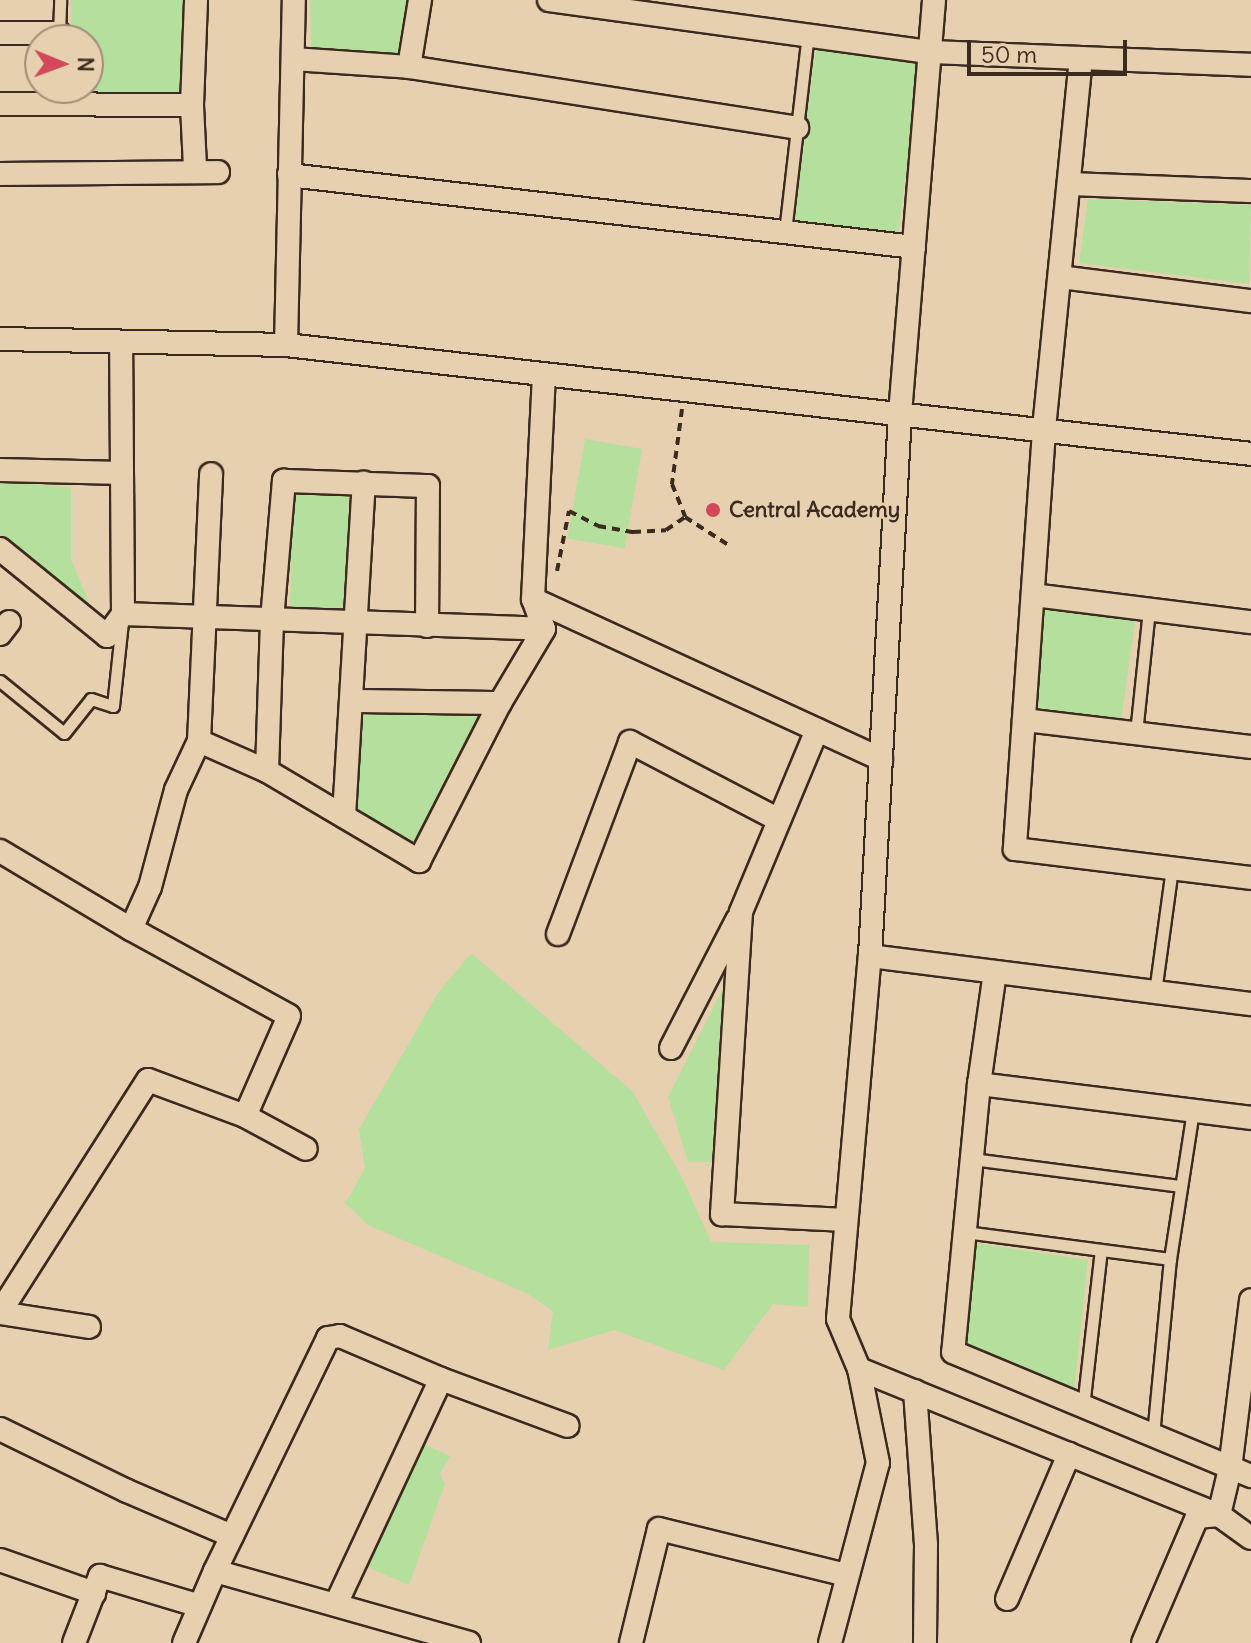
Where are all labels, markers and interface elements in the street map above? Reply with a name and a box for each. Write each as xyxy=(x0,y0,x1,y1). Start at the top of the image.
north arrow xyxy=(24,24,104,104)
scale bar xyxy=(971,24,1131,74)
text: 50 m xyxy=(981,39,1037,69)
text: N xyxy=(72,57,100,72)
place label: Central Academy xyxy=(729,497,900,523)
marker: Central Academy xyxy=(704,501,722,519)

